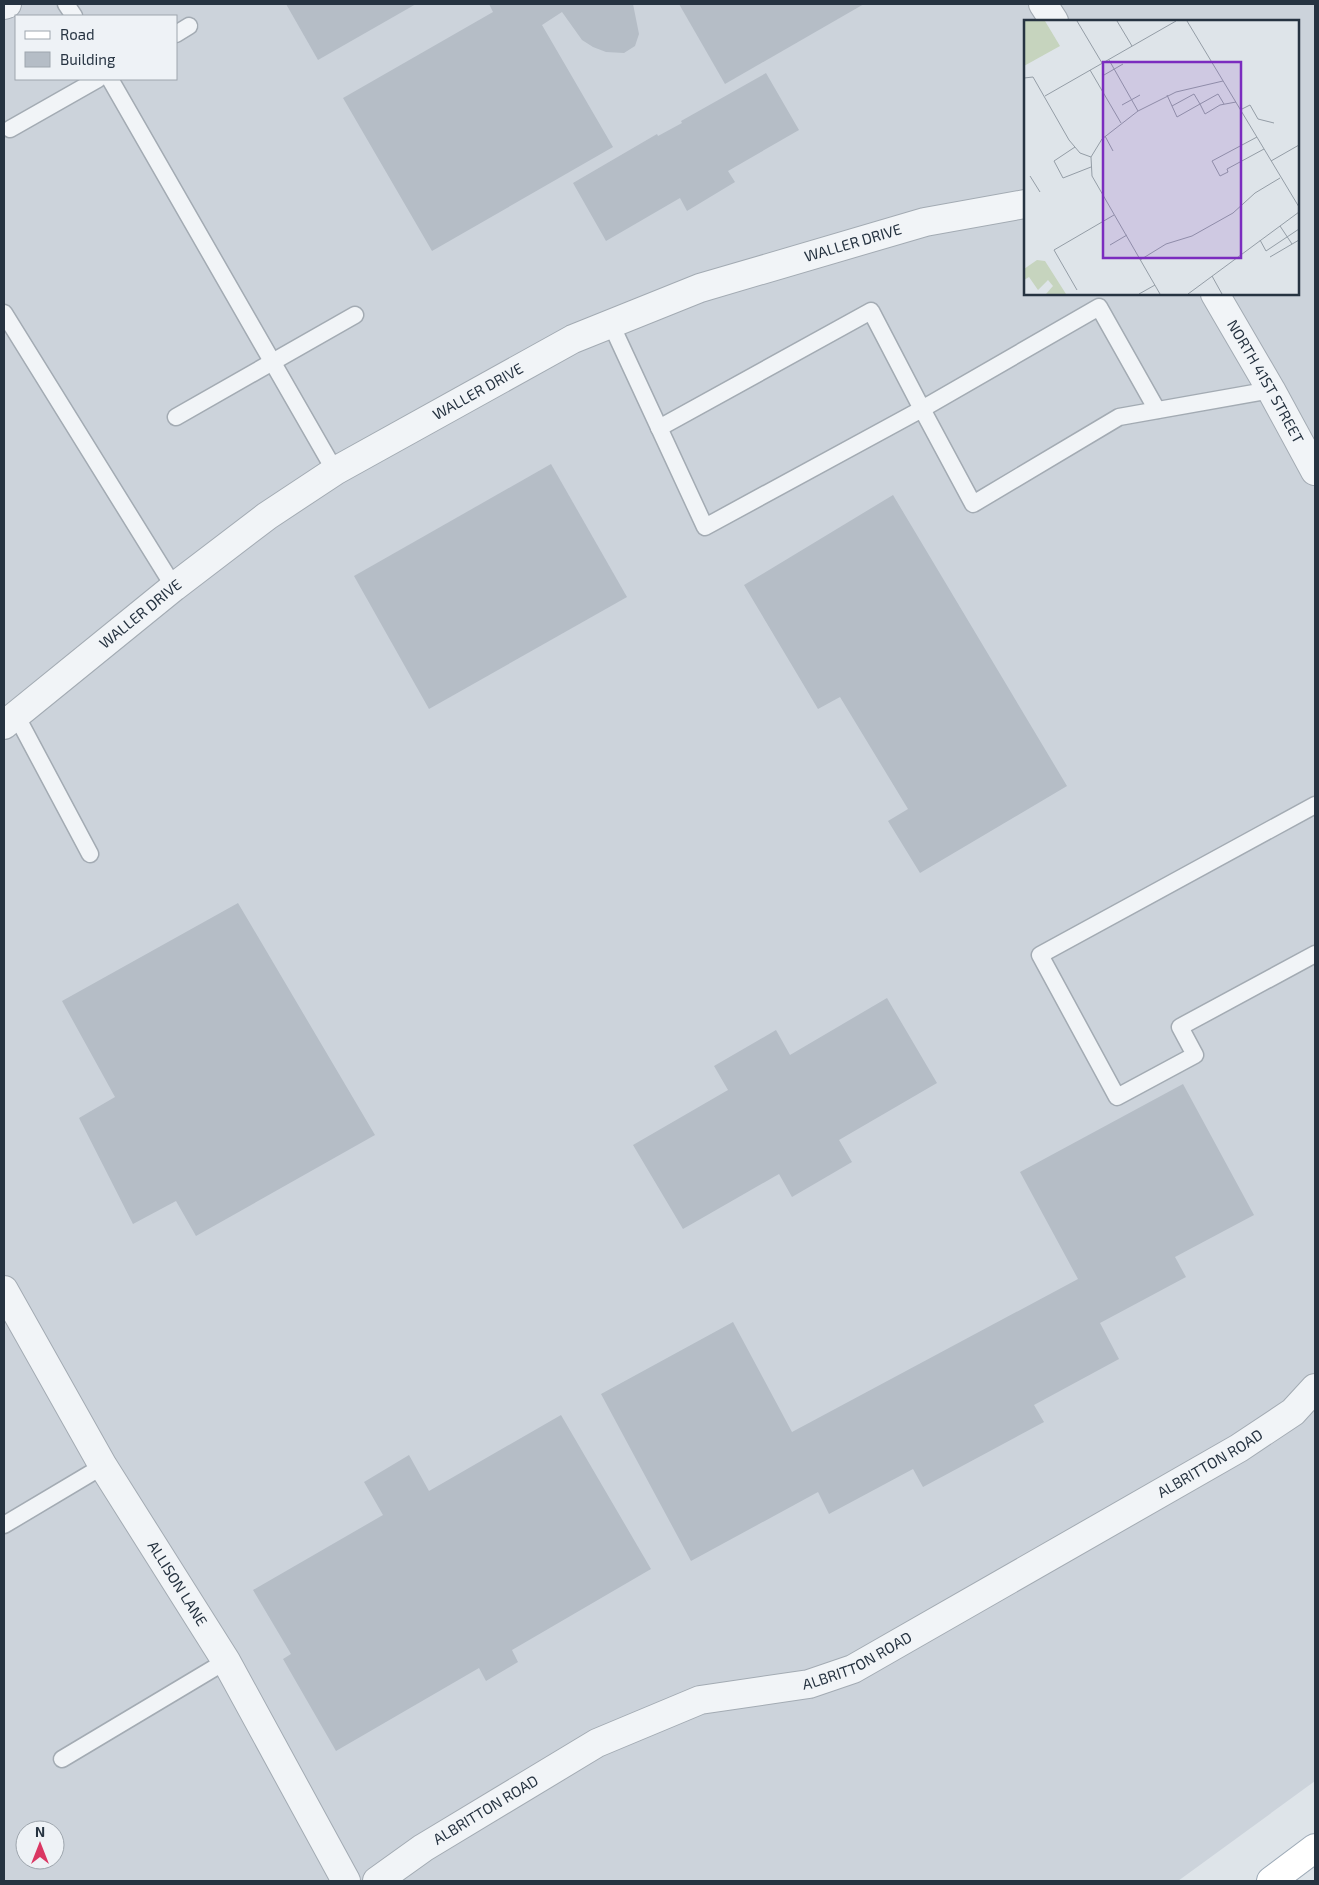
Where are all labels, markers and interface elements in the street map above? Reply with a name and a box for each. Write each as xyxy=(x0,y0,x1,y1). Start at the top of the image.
legend xyxy=(15,15,178,80)
inset map xyxy=(1024,20,1299,295)
text: Road xyxy=(60,25,95,43)
text: Building xyxy=(60,50,116,68)
street label: WALLER DRIVE xyxy=(802,219,903,265)
street label: NORTH 41ST STREET xyxy=(1224,316,1308,446)
street label: WALLER DRIVE xyxy=(429,359,526,423)
street label: WALLER DRIVE xyxy=(95,575,185,652)
street label: ALBRITTON ROAD xyxy=(1154,1425,1266,1501)
street label: ALLISON LANE xyxy=(145,1537,212,1629)
street label: ALBRITTON ROAD xyxy=(801,1627,915,1693)
street label: ALBRITTON ROAD xyxy=(430,1771,541,1848)
north arrow xyxy=(15,1820,65,1870)
text: N xyxy=(35,1823,45,1840)

